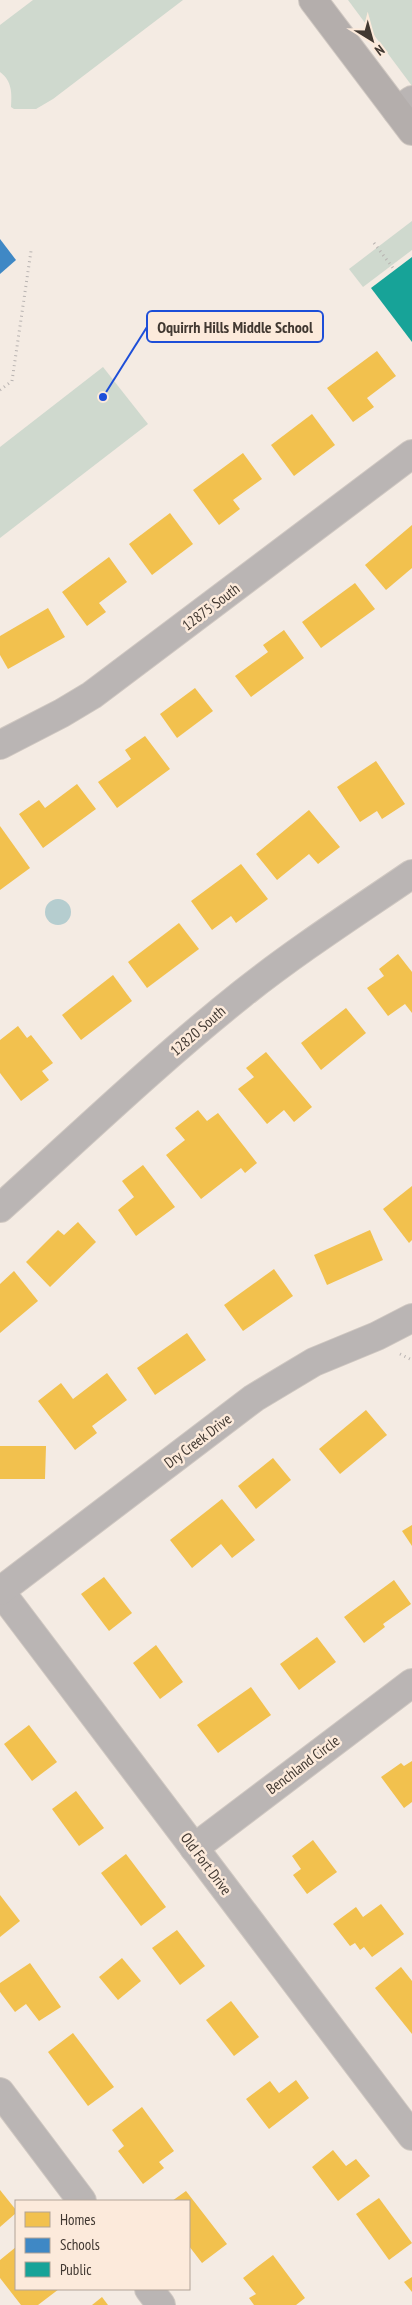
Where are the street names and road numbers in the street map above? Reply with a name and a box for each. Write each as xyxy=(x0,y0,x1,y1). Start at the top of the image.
street label: 12875 South xyxy=(178,579,243,634)
street label: 12820 South xyxy=(166,1001,229,1060)
street label: Dry Creek Drive xyxy=(160,1409,235,1472)
street label: Benchland Circle xyxy=(262,1731,343,1798)
street label: Old Fort Drive xyxy=(177,1829,236,1899)

